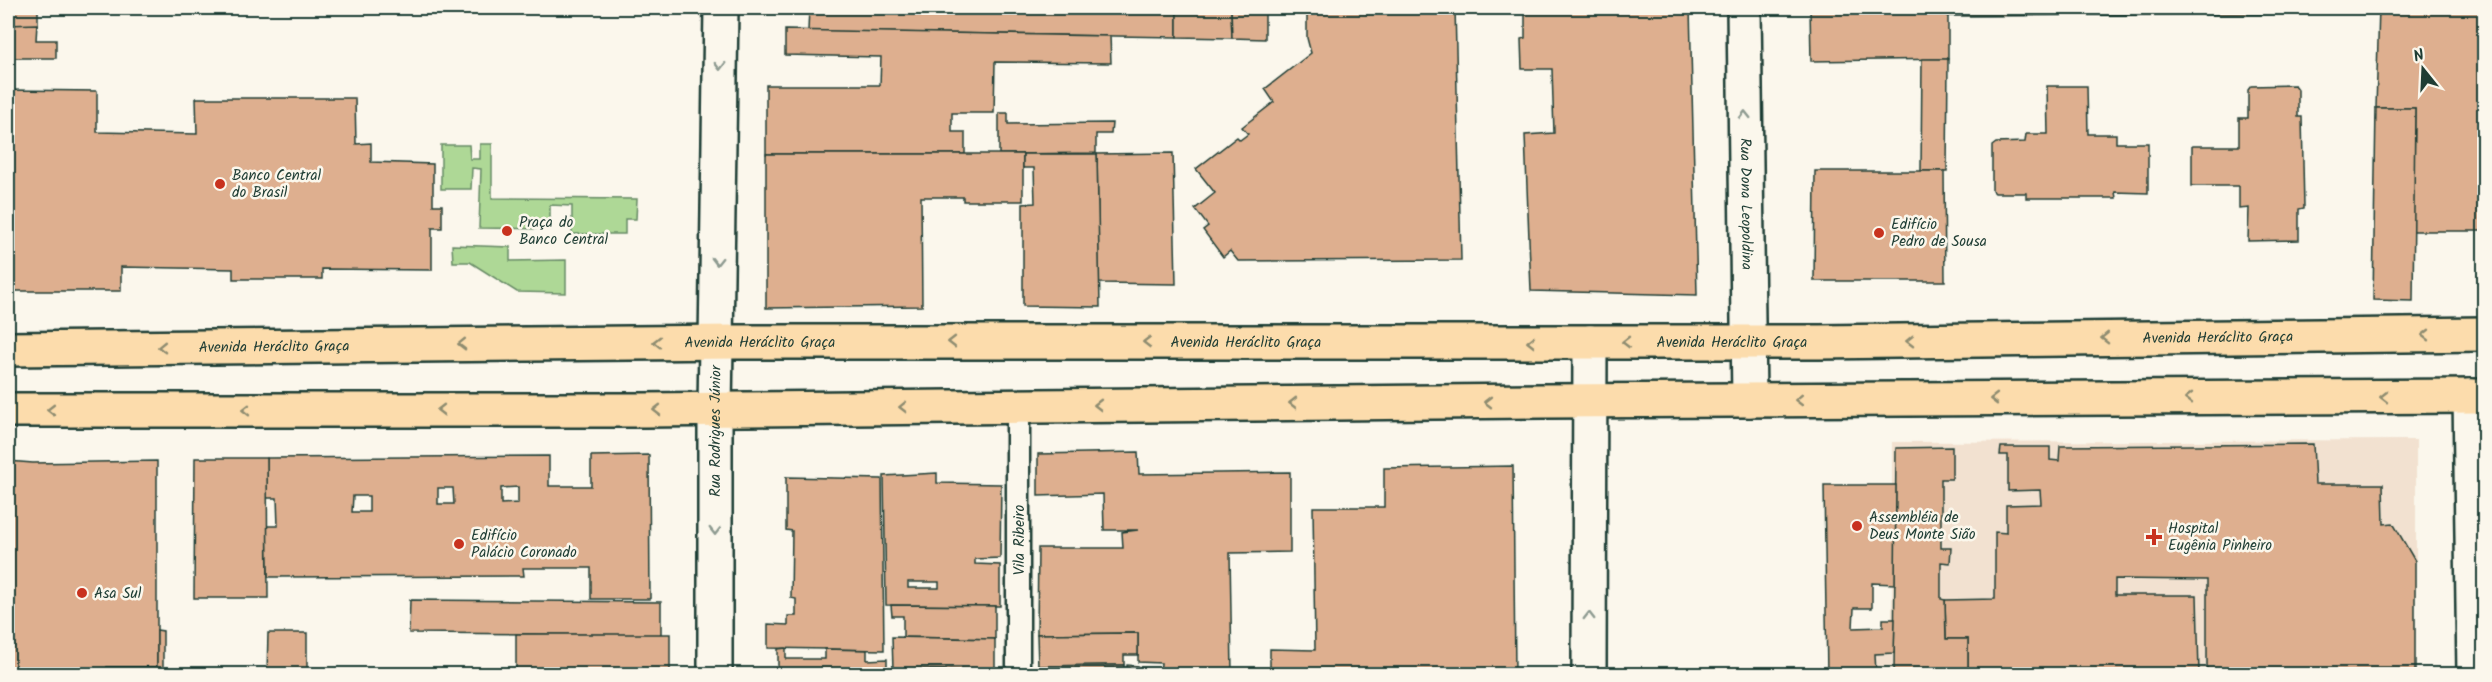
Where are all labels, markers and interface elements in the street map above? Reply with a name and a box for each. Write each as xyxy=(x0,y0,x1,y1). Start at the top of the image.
north arrow xyxy=(2393,39,2453,99)
text: N xyxy=(2410,43,2427,70)
one-way arrow xyxy=(714,61,726,70)
one-way arrow xyxy=(1739,111,1751,120)
street label: Rua Dona Leopoldina xyxy=(1733,138,1758,270)
place label: Banco Central do Brasil xyxy=(232,164,322,205)
marker: Banco Central do Brasil xyxy=(213,177,227,191)
place label: Praça do Banco Central xyxy=(519,211,609,252)
place label: Edifício Pedro de Sousa xyxy=(1891,213,1987,254)
marker: Praça do Banco Central xyxy=(500,224,514,238)
marker: Edifício Pedro de Sousa xyxy=(1872,226,1886,240)
one-way arrow xyxy=(711,256,723,265)
street label: Avenida Heráclito Graça xyxy=(2142,325,2293,351)
one-way arrow xyxy=(2422,329,2431,341)
street label: Avenida Heráclito Graça xyxy=(684,331,835,355)
street label: Avenida Heráclito Graça xyxy=(1171,331,1321,355)
street label: Avenida Heráclito Graça xyxy=(1657,331,1807,355)
one-way arrow xyxy=(2101,332,2110,344)
street label: Avenida Heráclito Graça xyxy=(198,335,350,360)
one-way arrow xyxy=(1906,335,1915,347)
one-way arrow xyxy=(653,336,662,348)
one-way arrow xyxy=(948,336,957,348)
one-way arrow xyxy=(1143,336,1152,348)
one-way arrow xyxy=(1527,336,1536,348)
one-way arrow xyxy=(1622,336,1631,348)
one-way arrow xyxy=(458,338,467,350)
one-way arrow xyxy=(158,341,167,353)
street label: Rua Rodrigues Júnior xyxy=(704,364,729,497)
one-way arrow xyxy=(2380,391,2389,403)
one-way arrow xyxy=(2185,392,2194,404)
one-way arrow xyxy=(1990,393,1999,405)
one-way arrow xyxy=(1795,394,1804,406)
one-way arrow xyxy=(1484,396,1493,408)
one-way arrow xyxy=(1289,397,1298,409)
one-way arrow xyxy=(1094,399,1103,411)
one-way arrow xyxy=(899,401,908,414)
one-way arrow xyxy=(46,404,55,416)
one-way arrow xyxy=(241,404,250,416)
one-way arrow xyxy=(436,404,445,416)
one-way arrow xyxy=(652,404,661,416)
street label: Vila Ribeiro xyxy=(1008,505,1032,575)
place label: Assembléia de Deus Monte Sião xyxy=(1869,506,1976,547)
place label: Hospital Eugênia Pinheiro xyxy=(2168,517,2272,558)
marker: Assembléia de Deus Monte Sião xyxy=(1850,519,1864,533)
place label: Edifício Palácio Coronado xyxy=(471,524,577,565)
one-way arrow xyxy=(709,527,721,536)
marker: Hospital Eugênia Pinheiro xyxy=(2145,528,2163,546)
marker: Edifício Palácio Coronado xyxy=(452,537,466,551)
place label: Asa Sul xyxy=(94,582,142,606)
marker: Asa Sul xyxy=(75,586,89,600)
one-way arrow xyxy=(1583,612,1595,621)

